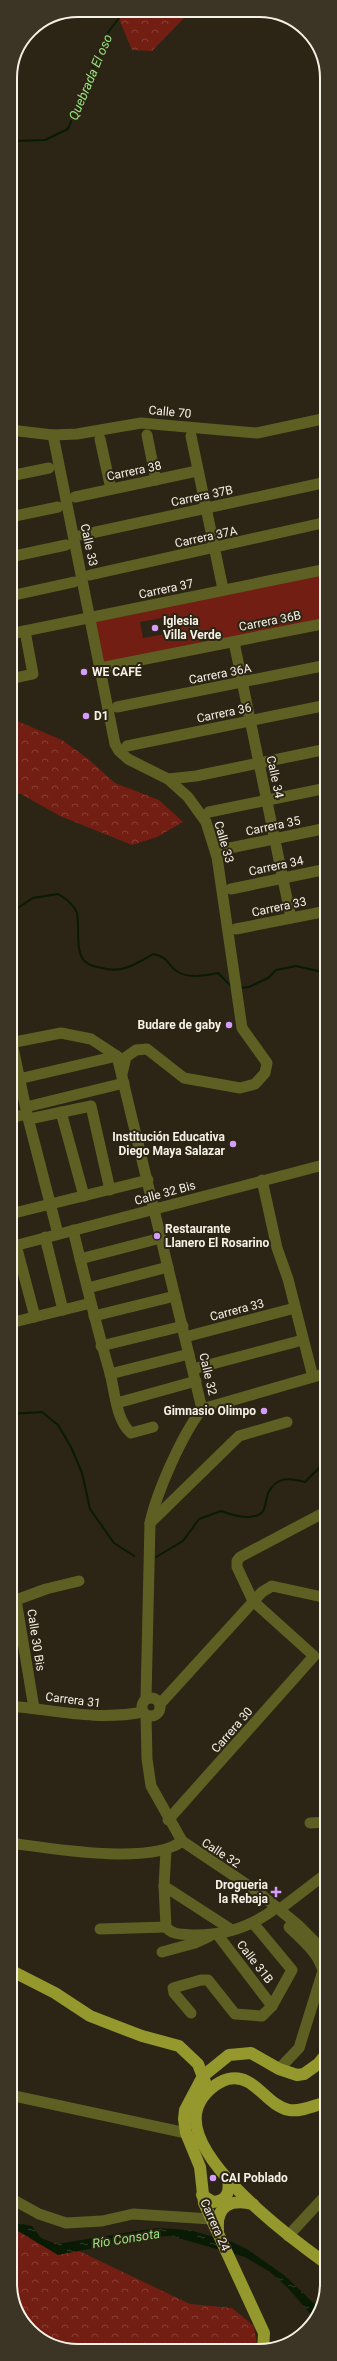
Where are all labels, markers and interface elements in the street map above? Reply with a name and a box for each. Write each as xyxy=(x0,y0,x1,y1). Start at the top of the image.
water label: Quebrada El oso xyxy=(66,32,115,122)
street label: Calle 70 xyxy=(148,403,192,421)
street label: Carrera 38 xyxy=(105,458,163,484)
street label: Carrera 37B xyxy=(170,483,234,509)
street label: Calle 33 xyxy=(78,523,100,567)
street label: Carrera 37A xyxy=(174,524,239,550)
street label: Carrera 37 xyxy=(137,576,195,602)
street label: Carrera 36B xyxy=(238,608,302,634)
place label: Iglesia Villa Verde xyxy=(163,614,222,642)
marker: Iglesia Villa Verde xyxy=(150,623,160,633)
street label: Carrera 36A xyxy=(188,661,253,687)
place label: WE CAFÉ xyxy=(92,664,142,679)
marker: WE CAFÉ xyxy=(79,667,89,677)
street label: Carrera 36 xyxy=(195,700,253,726)
place label: D1 xyxy=(94,709,109,723)
marker: D1 xyxy=(81,711,91,721)
street label: Calle 34 xyxy=(264,755,286,800)
street label: Carrera 35 xyxy=(244,813,302,839)
street label: Calle 33 xyxy=(211,819,237,865)
street label: Carrera 34 xyxy=(247,853,305,879)
street label: Carrera 33 xyxy=(250,894,308,920)
place label: Budare de gaby xyxy=(137,1018,222,1032)
marker: Budare de gaby xyxy=(224,1020,234,1030)
place label: Institución Educativa Diego Maya Salazar xyxy=(112,1130,226,1158)
marker: Institución Educativa Diego Maya Salazar xyxy=(228,1139,238,1149)
street label: Calle 32 Bis xyxy=(133,1178,197,1208)
place label: Restaurante Llanero El Rosarino xyxy=(165,1222,270,1250)
marker: Restaurante Llanero El Rosarino xyxy=(152,1231,162,1241)
street label: Carrera 33 xyxy=(208,1296,266,1324)
street label: Calle 32 xyxy=(196,1351,220,1397)
place label: Gimnasio Olimpo xyxy=(163,1404,256,1418)
marker: Gimnasio Olimpo xyxy=(259,1406,269,1416)
street label: Calle 30 Bis xyxy=(24,1608,48,1672)
street label: Carrera 31 xyxy=(45,1690,101,1710)
street label: Carrera 30 xyxy=(208,1704,256,1756)
street label: Calle 32 xyxy=(199,1835,243,1871)
place label: Drogueria la Rebaja xyxy=(215,1878,269,1906)
marker: Drogueria la Rebaja xyxy=(271,1887,281,1897)
street label: Calle 31B xyxy=(234,1938,276,1986)
place label: CAI Poblado xyxy=(221,2171,288,2185)
marker: CAI Poblado xyxy=(208,2173,218,2183)
street label: Carrera 24 xyxy=(197,2197,233,2253)
water label: Río Consota xyxy=(91,2226,161,2251)

